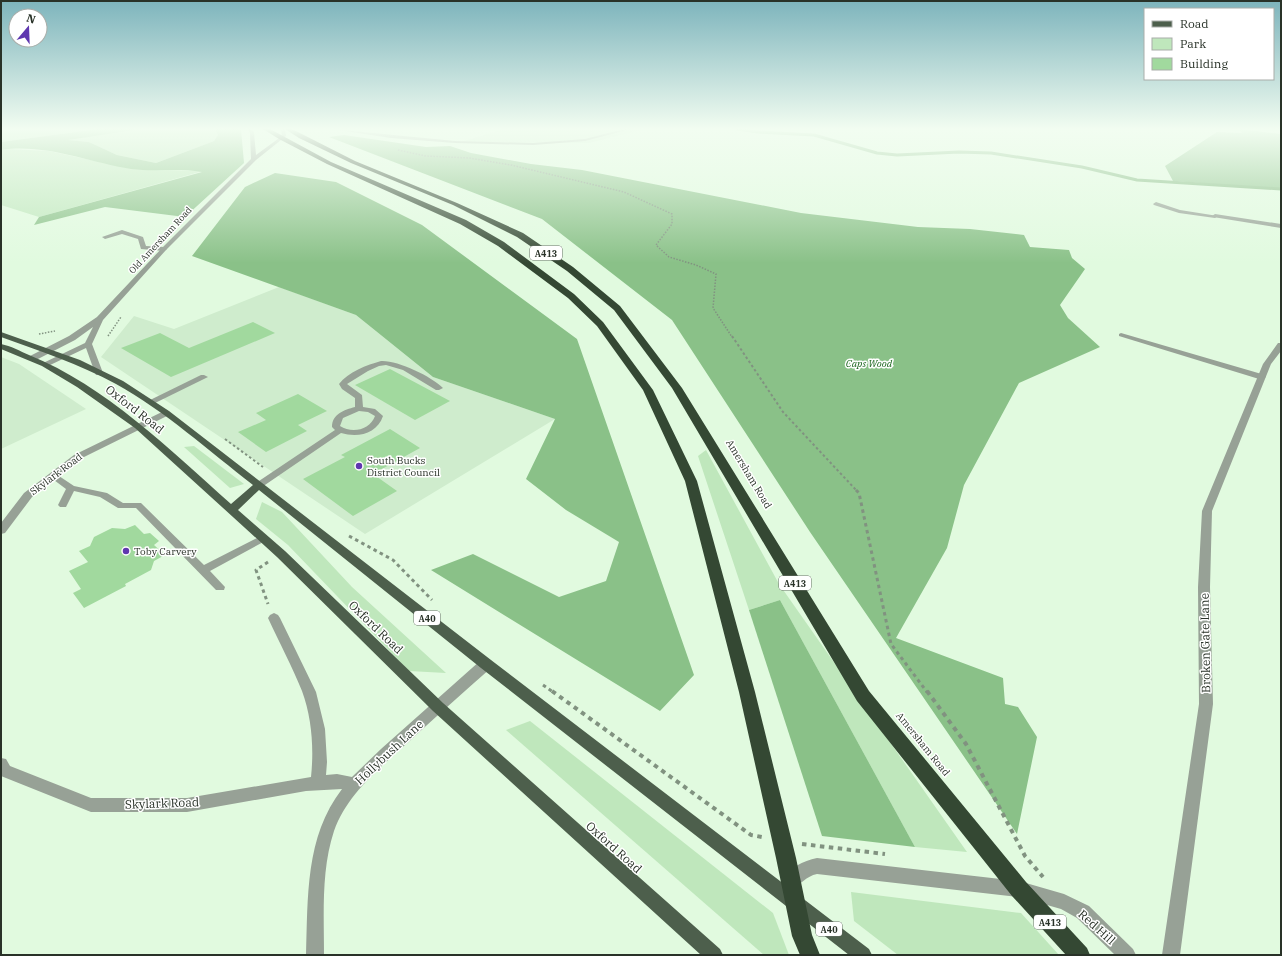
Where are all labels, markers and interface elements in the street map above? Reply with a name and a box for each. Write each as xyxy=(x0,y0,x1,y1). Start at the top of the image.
north arrow xyxy=(8,8,48,48)
legend xyxy=(1144,8,1274,80)
text: N xyxy=(25,11,38,27)
text: Road xyxy=(1180,16,1209,31)
text: Park xyxy=(1180,36,1206,51)
text: Building xyxy=(1180,56,1228,71)
street label: Old Amersham Road xyxy=(126,204,194,276)
road number: A413 xyxy=(530,246,562,260)
park label: Caps Wood xyxy=(846,357,893,370)
street label: Oxford Road xyxy=(103,381,167,437)
street label: Amersham Road xyxy=(723,437,775,511)
street label: Skylark Road xyxy=(27,450,85,498)
place label: South Bucks District Council xyxy=(367,454,440,479)
marker: South Bucks District Council xyxy=(354,461,364,471)
place label: Toby Carvery xyxy=(134,545,197,558)
marker: Toby Carvery xyxy=(121,546,131,556)
road number: A413 xyxy=(779,576,811,590)
street label: Broken Gate Lane xyxy=(1197,593,1213,693)
street label: Oxford Road xyxy=(346,597,406,657)
road number: A40 xyxy=(414,611,440,625)
street label: Amersham Road xyxy=(893,709,953,779)
street label: Hollybush Lane xyxy=(352,716,426,788)
street label: Skylark Road xyxy=(125,794,199,812)
street label: Oxford Road xyxy=(583,818,645,876)
street label: Red Hill xyxy=(1075,906,1119,948)
road number: A413 xyxy=(1034,915,1066,929)
road number: A40 xyxy=(816,922,842,936)

